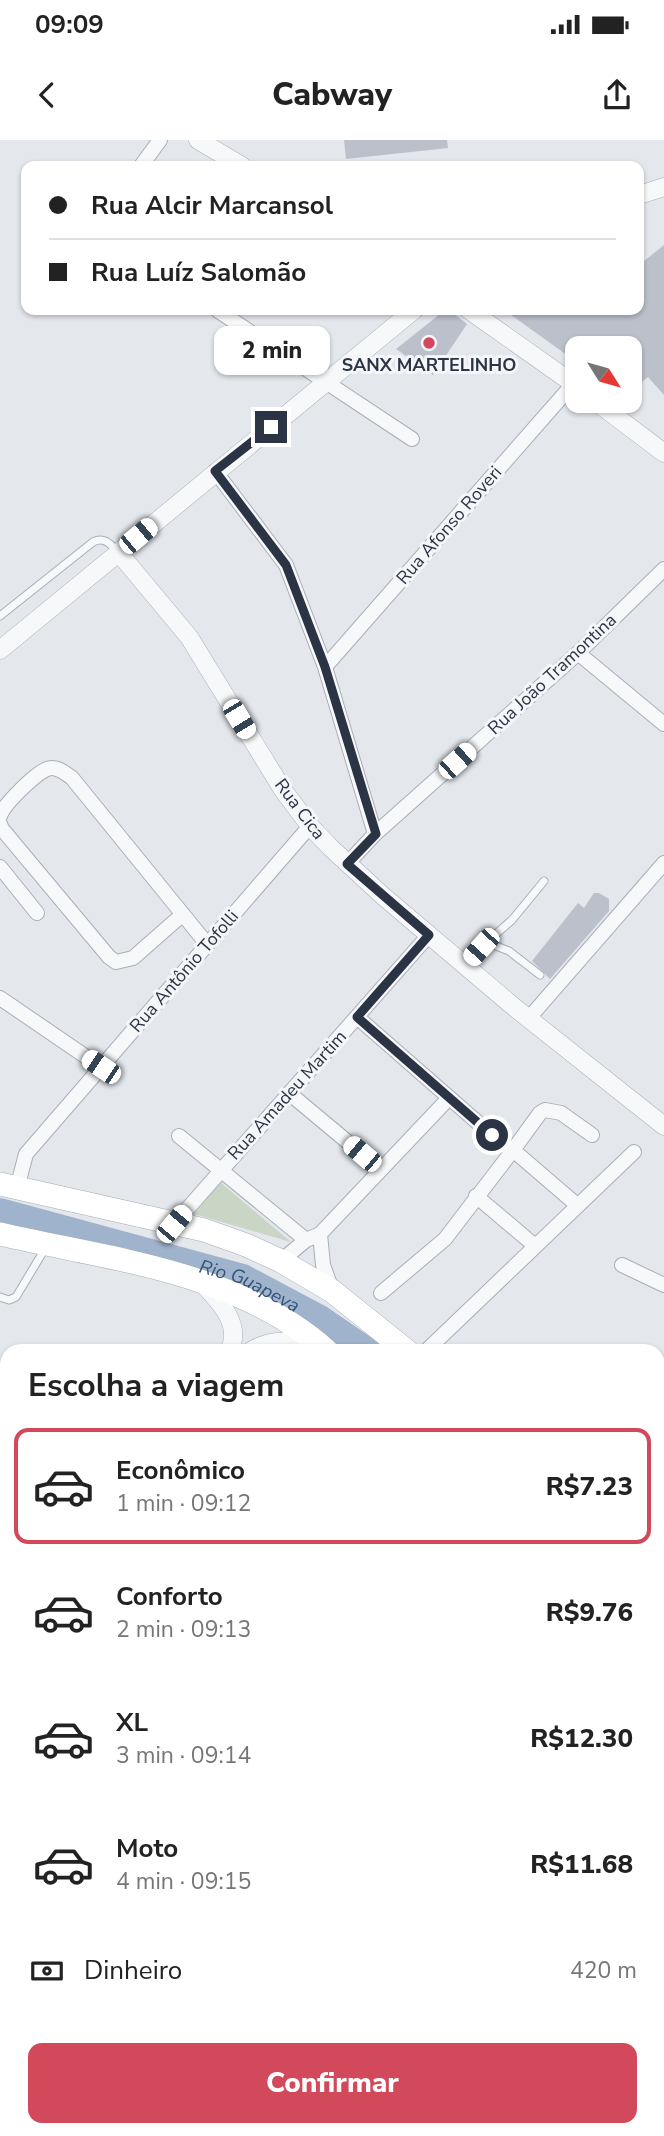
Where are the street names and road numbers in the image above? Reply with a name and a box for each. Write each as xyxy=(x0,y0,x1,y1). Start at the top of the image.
street label: Rua Afonso Roveri xyxy=(391,461,507,589)
street label: Rua João Tramontina xyxy=(483,608,621,740)
street label: Rua Cica xyxy=(269,774,331,844)
street label: Rua Antônio Tofolli xyxy=(124,905,244,1037)
street label: Rua Amadeu Martim xyxy=(222,1025,352,1165)

